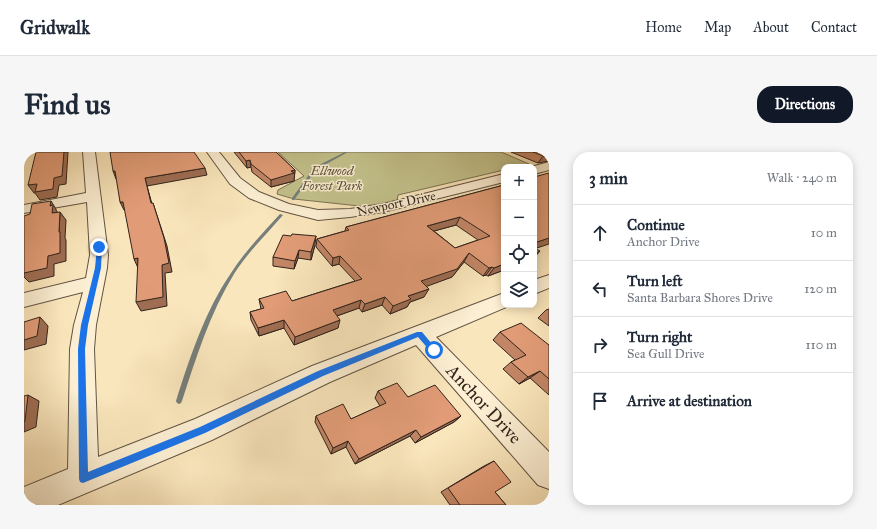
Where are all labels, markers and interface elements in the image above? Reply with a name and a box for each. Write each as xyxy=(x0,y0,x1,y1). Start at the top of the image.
text: Gridwalk xyxy=(20,16,90,39)
text: Home xyxy=(645,19,682,36)
text: Map xyxy=(704,19,731,36)
text: About xyxy=(753,19,789,36)
text: Contact xyxy=(811,19,857,36)
button: Directions xyxy=(757,86,853,123)
text: Find us xyxy=(24,87,110,122)
park label: Ellwood Forest Park xyxy=(301,163,363,194)
map controls xyxy=(501,164,537,308)
button: + xyxy=(501,164,537,200)
text: 3 min xyxy=(589,168,628,189)
text: Walk · 240 m xyxy=(767,170,837,186)
street label: Newport Drive xyxy=(355,188,438,220)
button: − xyxy=(501,200,537,236)
text: Continue xyxy=(627,216,685,234)
icon: ahead xyxy=(589,222,611,244)
text: 10 m xyxy=(811,225,837,241)
text: Anchor Drive xyxy=(627,234,700,250)
button: locate xyxy=(501,236,537,272)
route end xyxy=(90,238,108,256)
button: layers xyxy=(501,272,537,308)
text: Turn left xyxy=(627,272,683,290)
icon: left xyxy=(589,278,611,300)
text: 120 m xyxy=(804,281,837,297)
text: Santa Barbara Shores Drive xyxy=(627,290,773,306)
text: Turn right xyxy=(627,328,692,346)
icon: right xyxy=(589,334,611,356)
text: 110 m xyxy=(805,337,837,353)
route start xyxy=(425,341,443,359)
text: Sea Gull Drive xyxy=(627,346,705,362)
street label: Anchor Drive xyxy=(441,359,526,448)
icon: arrive xyxy=(589,390,611,412)
text: Arrive at destination xyxy=(627,392,752,410)

